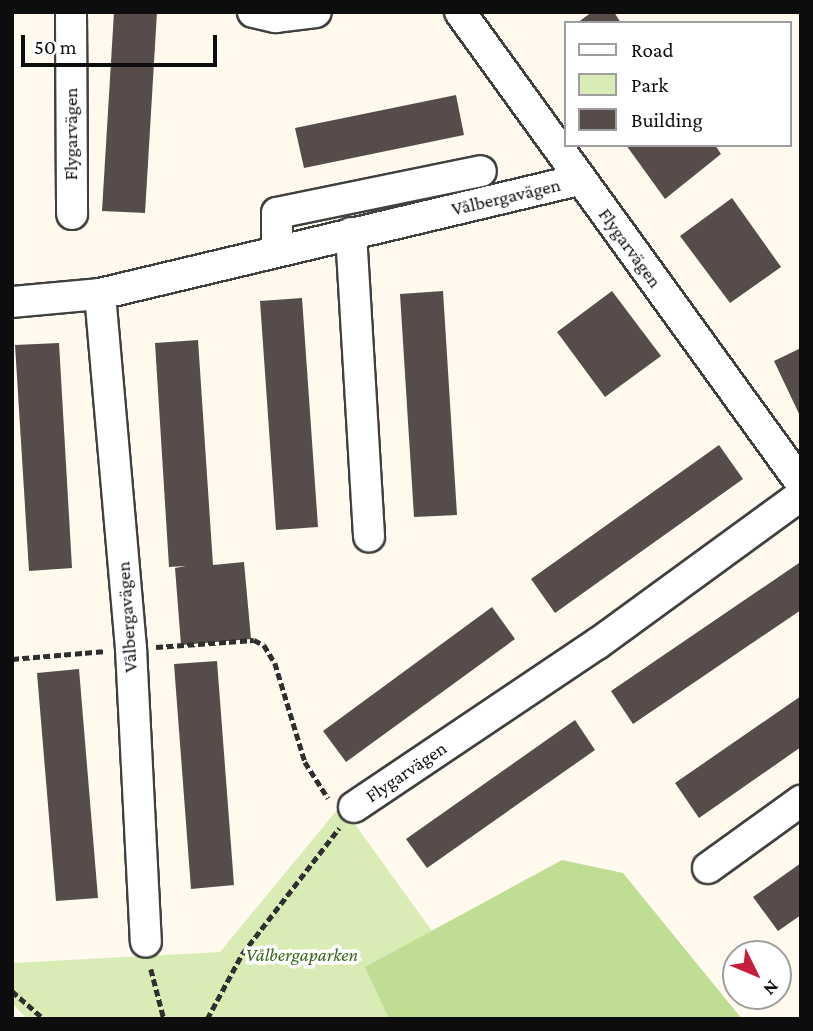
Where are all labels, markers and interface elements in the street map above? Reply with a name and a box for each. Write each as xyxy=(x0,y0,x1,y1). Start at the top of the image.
scale bar xyxy=(24,21,220,65)
legend xyxy=(564,21,792,147)
text: 50 m xyxy=(34,35,77,59)
text: Road xyxy=(631,38,674,62)
text: Park xyxy=(631,73,668,97)
street label: Flygarvägen xyxy=(60,88,82,180)
text: Building xyxy=(631,108,703,132)
street label: Vålbergavägen xyxy=(449,173,563,221)
street label: Flygarvägen xyxy=(594,204,666,292)
street label: Vålbergavägen xyxy=(112,561,142,673)
street label: Flygarvägen xyxy=(361,737,451,807)
north arrow xyxy=(722,940,792,1010)
park label: Vålbergaparken xyxy=(246,944,358,966)
text: N xyxy=(759,976,783,1000)

